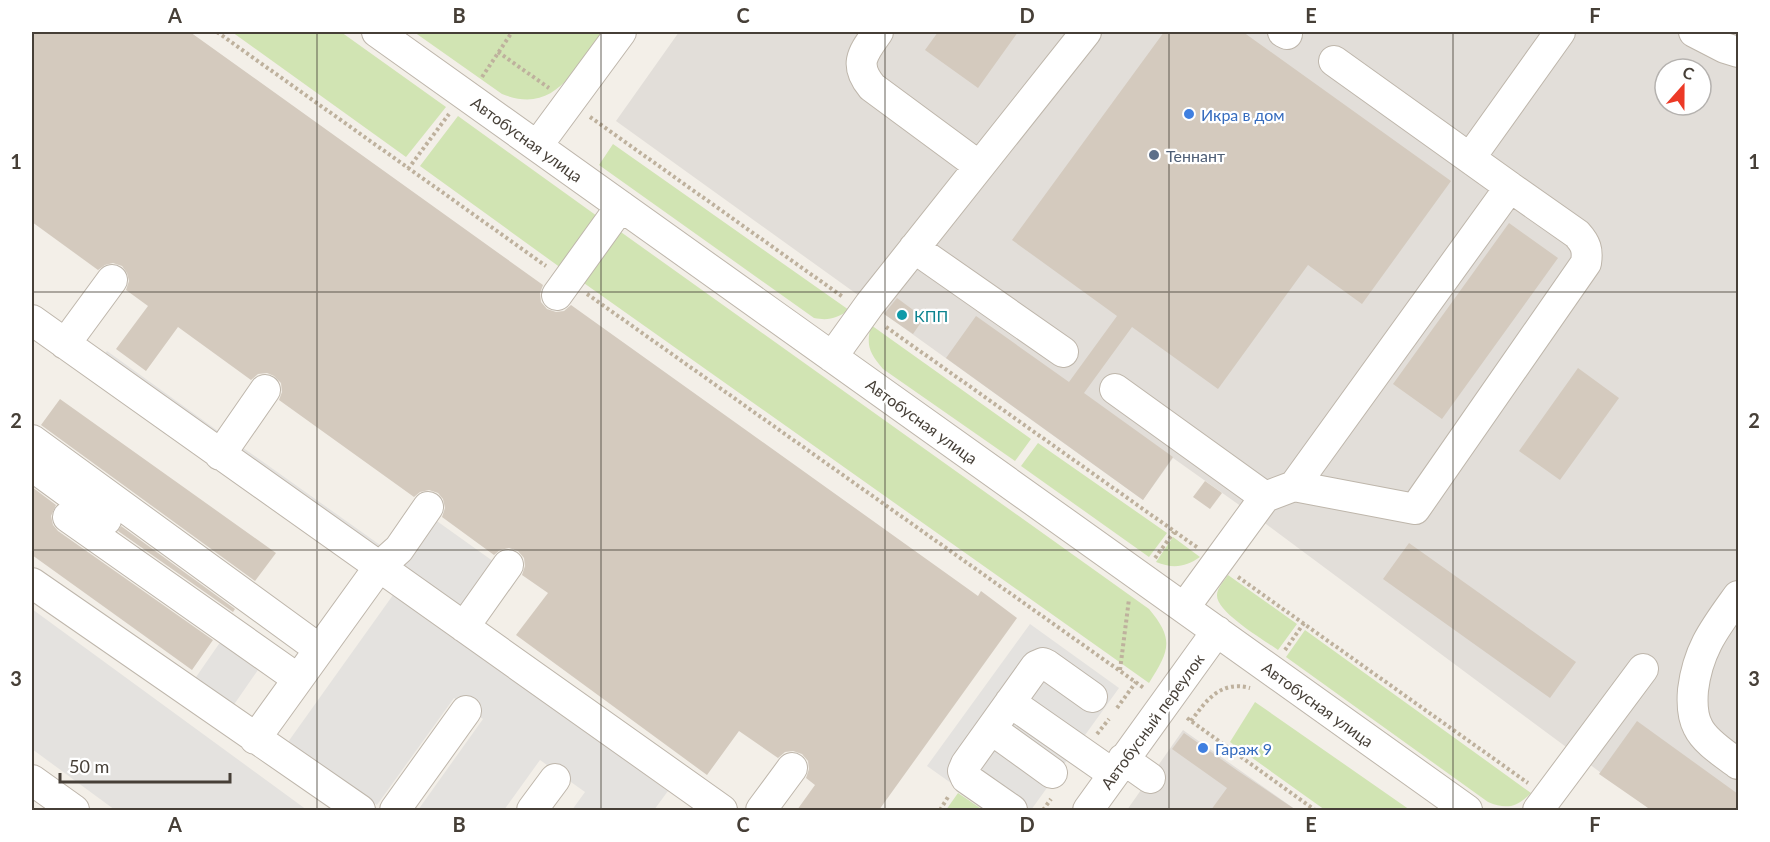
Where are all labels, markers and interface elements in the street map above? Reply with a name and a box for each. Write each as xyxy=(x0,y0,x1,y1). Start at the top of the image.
text: A xyxy=(167,3,182,27)
text: B xyxy=(452,3,466,27)
text: C xyxy=(736,3,750,27)
text: D xyxy=(1019,3,1035,27)
text: E xyxy=(1305,3,1317,27)
text: F xyxy=(1589,3,1601,27)
north arrow xyxy=(1653,57,1713,117)
text: С xyxy=(1680,62,1697,83)
street label: Автобусная улица xyxy=(468,92,586,186)
place label: Икра в дом xyxy=(1201,105,1285,124)
marker: Икра в дом xyxy=(1182,107,1196,121)
place label: Теннант xyxy=(1166,146,1225,165)
marker: Теннант xyxy=(1147,148,1161,162)
text: 1 xyxy=(10,149,22,173)
text: 1 xyxy=(1748,149,1760,173)
place label: КПП xyxy=(914,306,948,325)
marker: КПП xyxy=(895,308,909,322)
street label: Автобусная улица xyxy=(863,374,981,468)
text: 2 xyxy=(10,408,22,432)
text: 2 xyxy=(1748,408,1760,432)
street label: Автобусный переулок xyxy=(1096,649,1208,792)
street label: Автобусная улица xyxy=(1259,657,1377,751)
text: 3 xyxy=(10,666,22,690)
text: 3 xyxy=(1748,666,1760,690)
place label: Гараж 9 xyxy=(1215,739,1272,758)
marker: Гараж 9 xyxy=(1196,741,1210,755)
scale bar xyxy=(60,746,230,784)
text: 50 m xyxy=(69,755,109,777)
text: A xyxy=(167,812,182,836)
text: B xyxy=(452,812,466,836)
text: C xyxy=(736,812,750,836)
text: D xyxy=(1019,812,1035,836)
text: E xyxy=(1305,812,1317,836)
text: F xyxy=(1589,812,1601,836)

